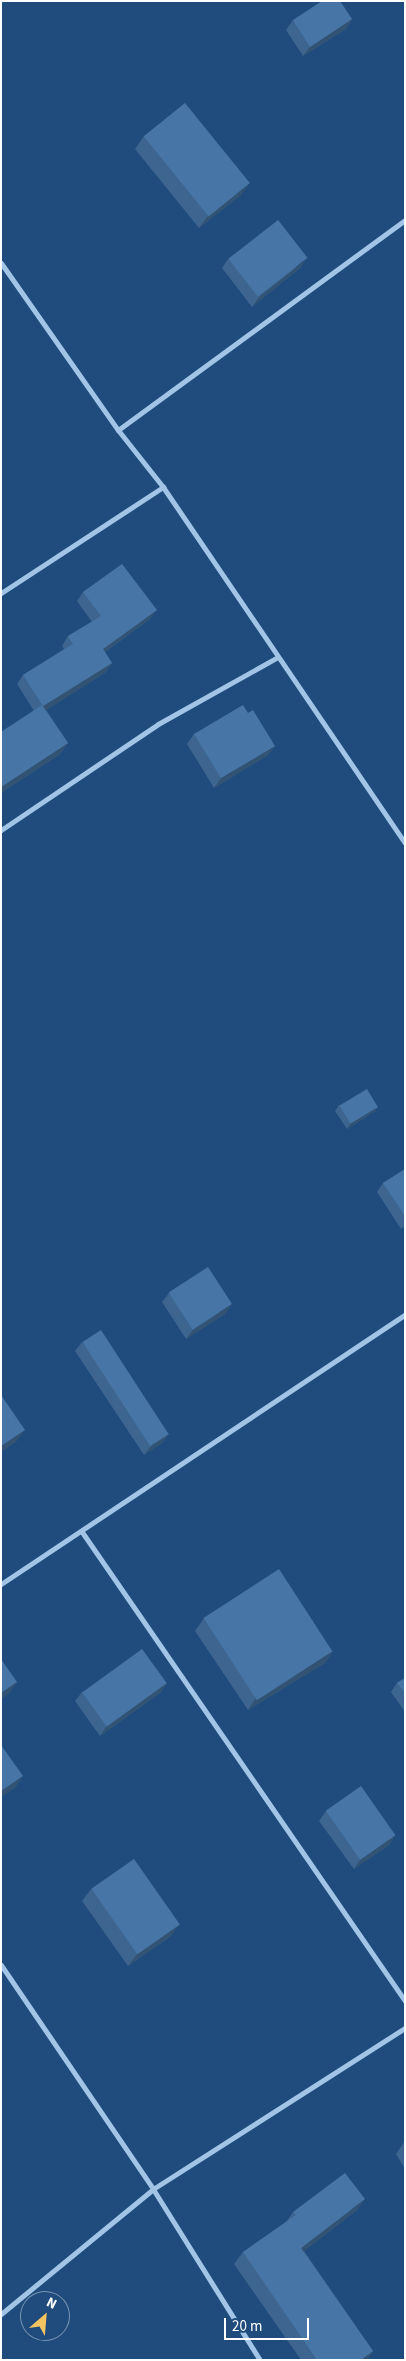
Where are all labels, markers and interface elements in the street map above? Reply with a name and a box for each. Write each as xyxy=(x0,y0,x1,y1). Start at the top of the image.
north arrow xyxy=(20,2291,70,2341)
text: N xyxy=(43,2293,60,2315)
scale bar xyxy=(226,2308,311,2340)
text: 20 m xyxy=(232,2316,262,2337)

